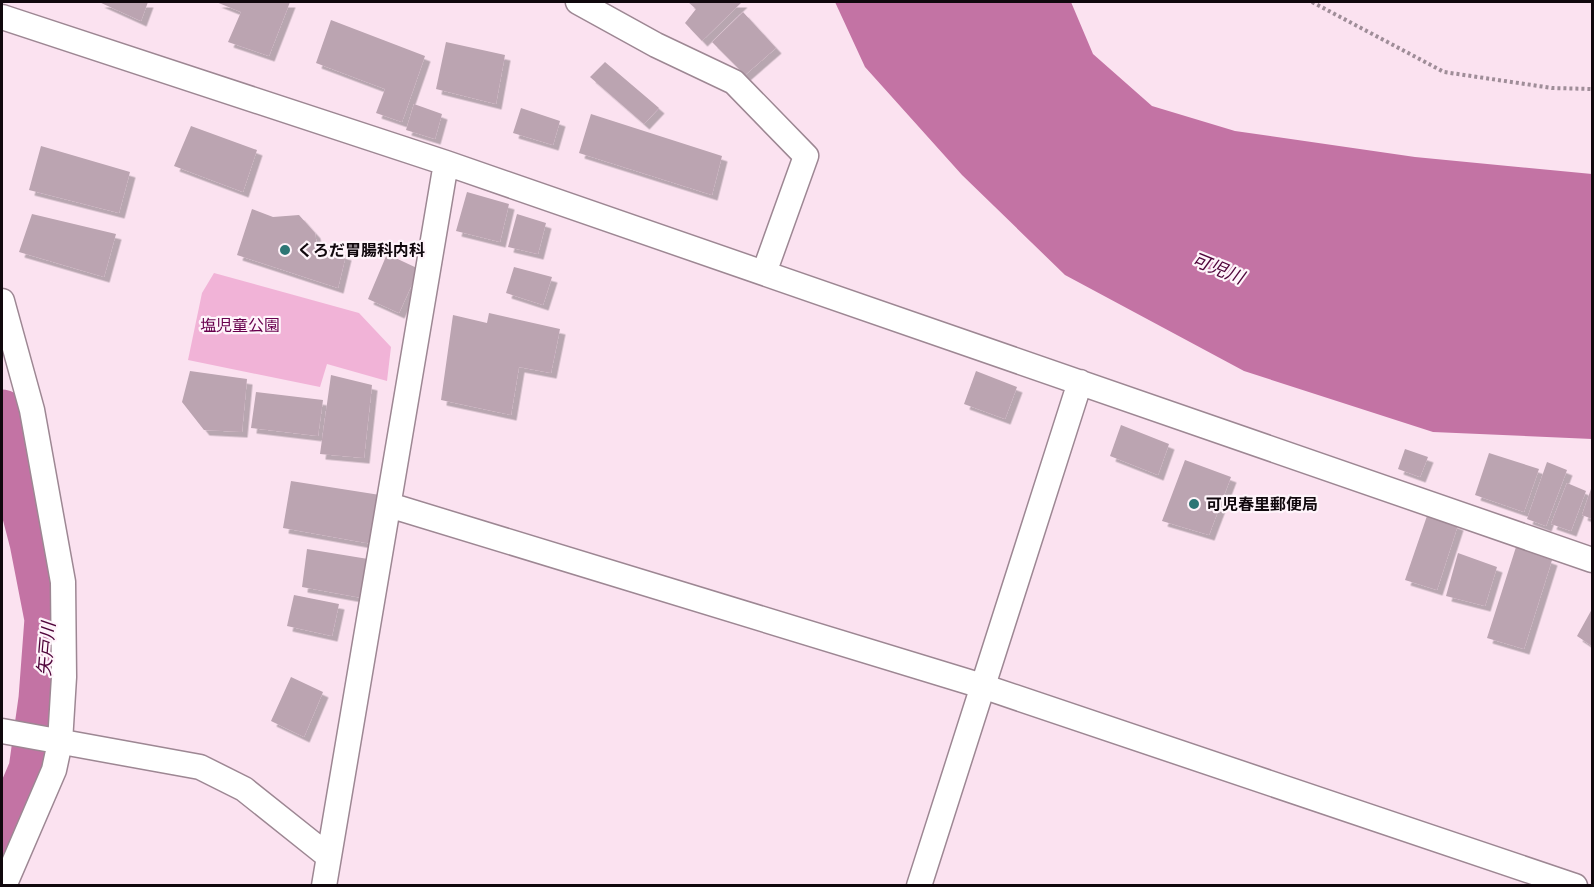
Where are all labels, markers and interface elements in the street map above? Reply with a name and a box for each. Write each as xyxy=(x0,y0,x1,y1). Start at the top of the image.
place label: くろだ胃腸科内科 xyxy=(297,240,425,260)
marker: くろだ胃腸科内科 xyxy=(278,243,292,257)
water label: 可児川 xyxy=(1189,248,1249,289)
park label: 塩児童公園 xyxy=(200,315,280,335)
place label: 可児春里郵便局 xyxy=(1206,494,1318,514)
marker: 可児春里郵便局 xyxy=(1187,497,1201,511)
water label: 矢戸川 xyxy=(33,619,59,677)

